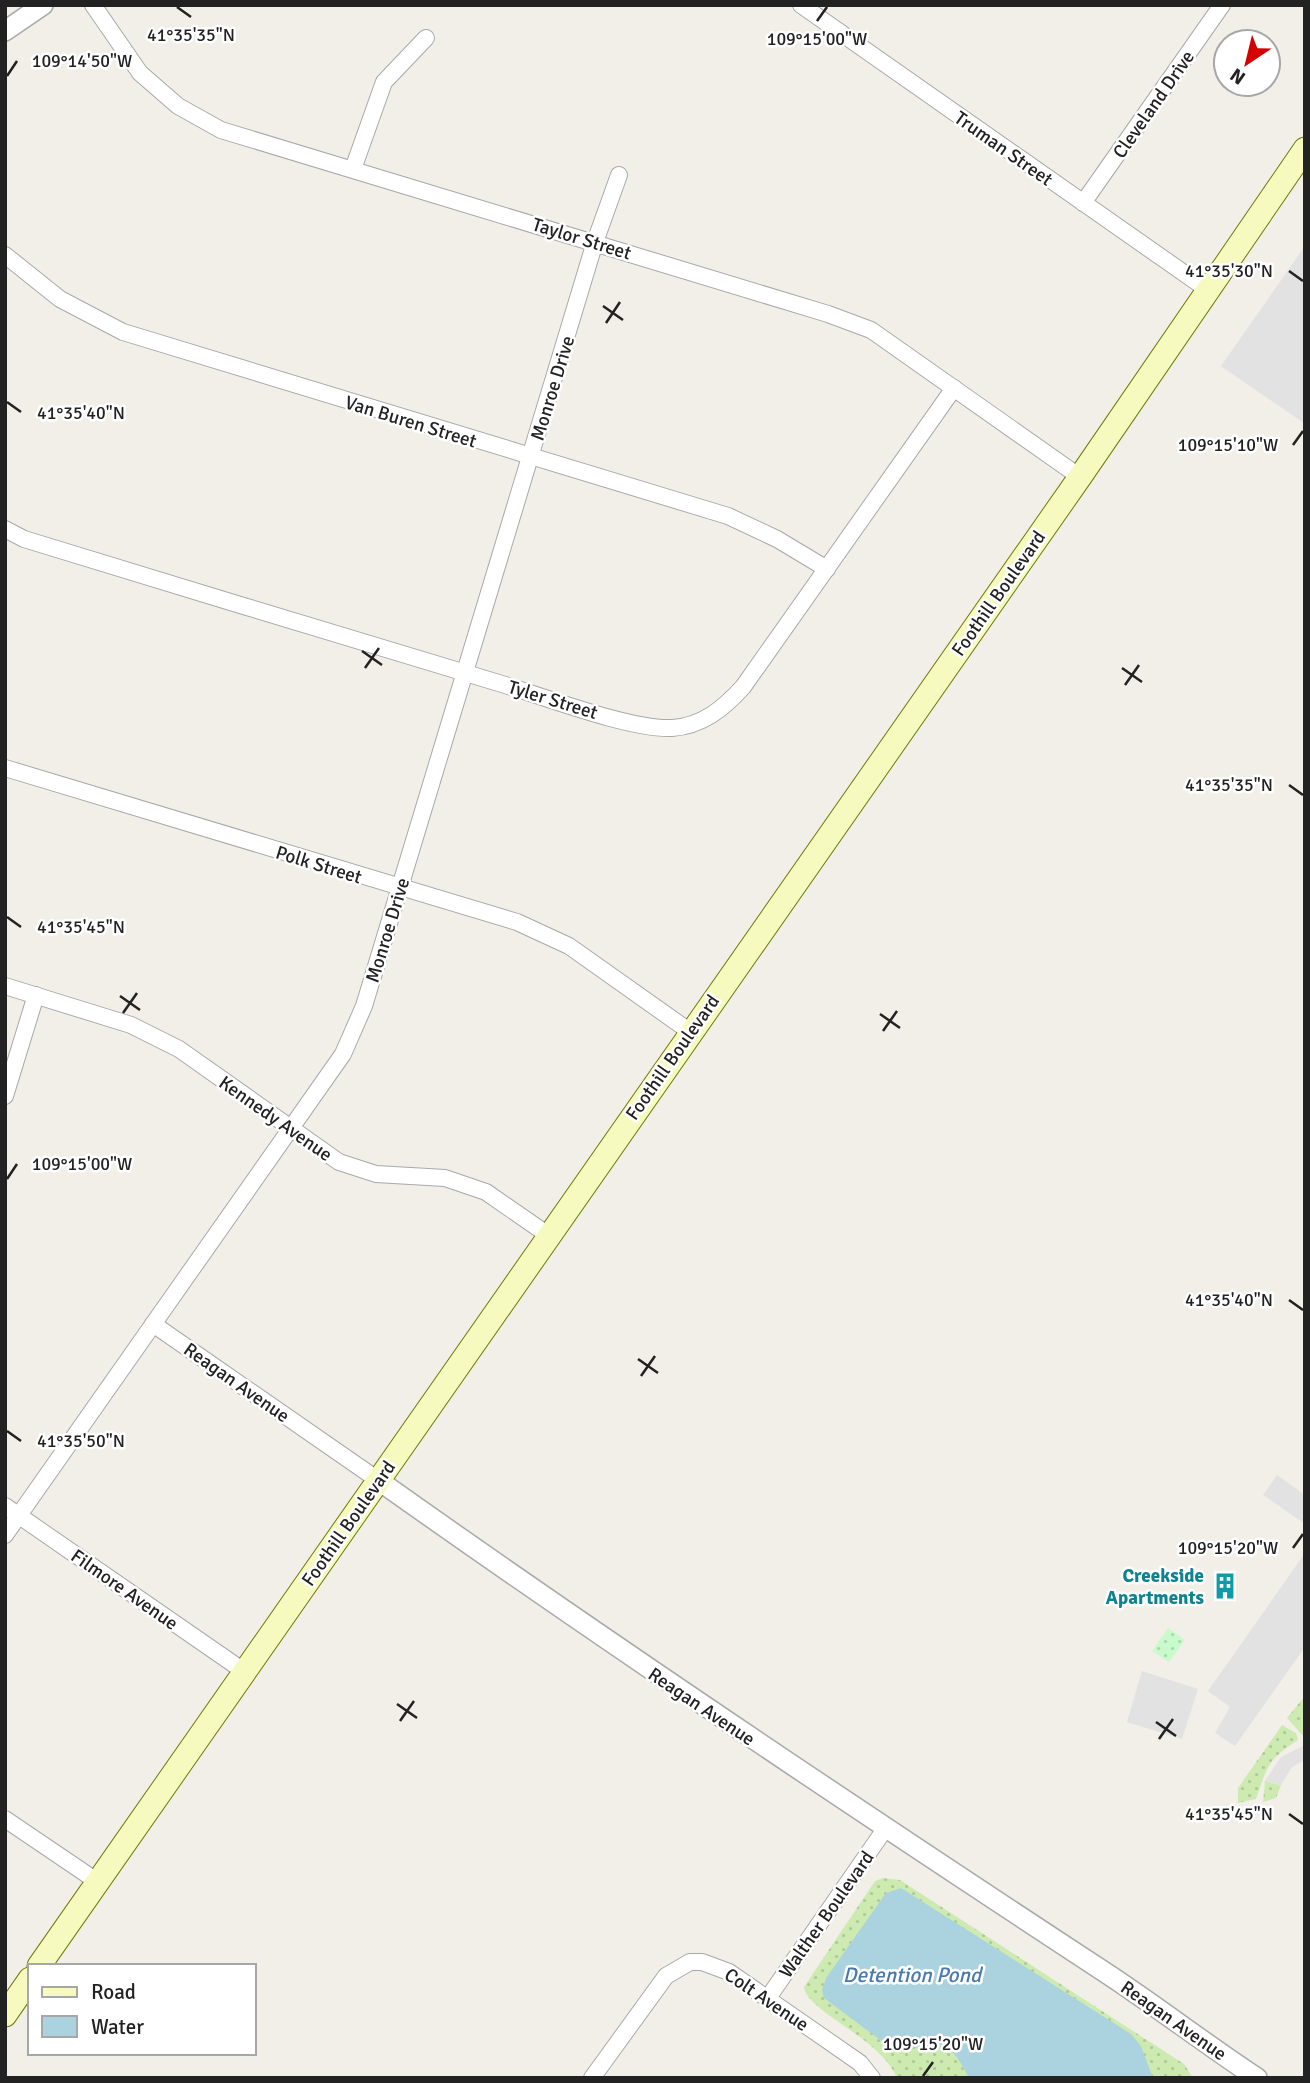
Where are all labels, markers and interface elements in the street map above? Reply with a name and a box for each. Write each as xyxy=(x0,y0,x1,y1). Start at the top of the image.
text: 41°35'35"N xyxy=(147,24,235,46)
text: 109°15'00"W xyxy=(767,28,867,50)
north arrow xyxy=(1212,28,1282,98)
street label: Cleveland Drive xyxy=(1108,46,1200,163)
text: 109°14'50"W xyxy=(32,50,132,72)
text: N xyxy=(1226,62,1250,90)
street label: Truman Street xyxy=(950,106,1058,192)
street label: Taylor Street xyxy=(529,213,634,265)
text: 41°35'30"N xyxy=(1185,260,1273,282)
street label: Monroe Drive xyxy=(526,333,580,444)
street label: Van Buren Street xyxy=(342,391,480,453)
text: 41°35'40"N xyxy=(37,402,125,424)
text: 109°15'10"W xyxy=(1178,434,1278,456)
street label: Foothill Boulevard xyxy=(947,526,1051,661)
street label: Tyler Street xyxy=(505,675,601,725)
text: 41°35'35"N xyxy=(1185,774,1273,796)
street label: Polk Street xyxy=(273,840,365,890)
street label: Monroe Drive xyxy=(361,875,415,986)
text: 41°35'45"N xyxy=(37,916,125,938)
street label: Foothill Boulevard xyxy=(621,990,725,1125)
street label: Kennedy Avenue xyxy=(214,1071,337,1167)
text: 109°15'00"W xyxy=(32,1153,132,1175)
text: 41°35'40"N xyxy=(1185,1289,1273,1311)
street label: Reagan Avenue xyxy=(179,1337,294,1428)
text: 41°35'50"N xyxy=(37,1430,125,1452)
street label: Foothill Boulevard xyxy=(297,1456,401,1591)
text: 109°15'20"W xyxy=(1178,1537,1278,1559)
street label: Filmore Avenue xyxy=(66,1544,183,1636)
place label: Creekside Apartments xyxy=(1106,1564,1204,1610)
building icon: Creekside Apartments xyxy=(1210,1571,1240,1601)
street label: Reagan Avenue xyxy=(643,1662,759,1751)
text: 41°35'45"N xyxy=(1185,1803,1273,1825)
street label: Walther Boulevard xyxy=(774,1846,880,1983)
water label: Detention Pond xyxy=(843,1962,984,1988)
street label: Colt Avenue xyxy=(720,1963,813,2037)
legend xyxy=(28,1964,256,2055)
street label: Reagan Avenue xyxy=(1116,1975,1231,2066)
text: Road xyxy=(91,1979,136,2005)
text: Water xyxy=(91,2014,144,2040)
text: 109°15'20"W xyxy=(883,2033,983,2055)

